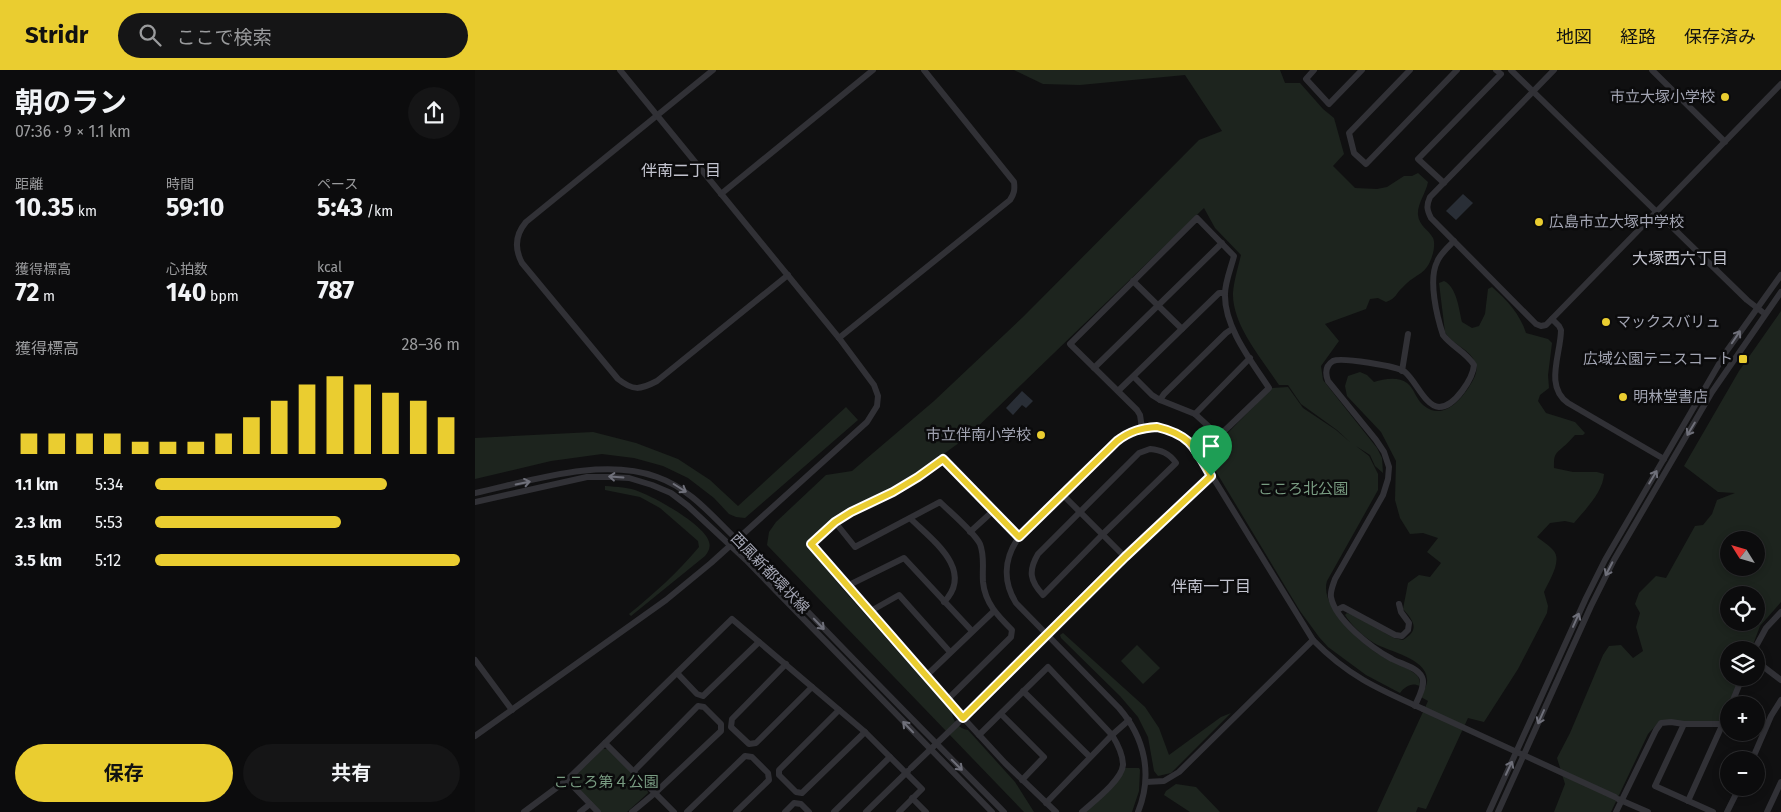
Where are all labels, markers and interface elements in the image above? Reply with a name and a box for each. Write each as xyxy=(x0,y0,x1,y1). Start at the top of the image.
search box xyxy=(118,13,468,58)
text: Stridr xyxy=(25,21,88,49)
icon: search xyxy=(136,21,164,49)
text: ここで検索 xyxy=(176,26,271,49)
text: 地図 xyxy=(1556,26,1592,48)
text: 経路 xyxy=(1620,26,1656,48)
text: 保存済み xyxy=(1684,26,1756,48)
text: 朝のラン xyxy=(15,86,127,119)
button: share xyxy=(408,87,460,139)
place label: 市立大塚小学校 xyxy=(1610,88,1715,106)
marker: 市立大塚小学校 xyxy=(1719,91,1731,103)
text: 07:36 · 9 × 1.1 km xyxy=(15,122,131,141)
district label: 伴南二丁目 xyxy=(641,161,721,180)
text: 距離 xyxy=(15,176,43,193)
text: 時間 xyxy=(166,176,194,193)
text: ペース xyxy=(317,176,358,193)
text: 10.35 xyxy=(15,193,74,223)
text: 59:10 xyxy=(166,193,224,223)
text: 5:43 xyxy=(317,193,363,223)
text: km xyxy=(74,203,97,220)
text: /km xyxy=(363,203,393,220)
place label: 広島市立大塚中学校 xyxy=(1549,213,1684,231)
marker: 広島市立大塚中学校 xyxy=(1533,216,1545,228)
district label: 大塚西六丁目 xyxy=(1632,249,1728,268)
text: kcal xyxy=(317,259,342,276)
text: 獲得標高 xyxy=(15,261,71,278)
text: 心拍数 xyxy=(166,261,208,278)
text: 787 xyxy=(317,276,354,306)
text: 72 xyxy=(15,278,39,308)
text: 140 xyxy=(166,278,206,308)
text: m xyxy=(39,288,55,305)
text: bpm xyxy=(206,288,239,305)
place label: マックスバリュ xyxy=(1616,313,1721,331)
marker: マックスバリュ xyxy=(1600,316,1612,328)
one-way arrow xyxy=(1732,331,1742,345)
text: 28–36 m xyxy=(401,335,460,354)
text: 獲得標高 xyxy=(15,339,79,358)
place label: 広域公園テニスコート xyxy=(1583,350,1733,368)
marker: 広域公園テニスコート xyxy=(1737,353,1749,365)
place label: 明林堂書店 xyxy=(1633,388,1708,406)
marker: 明林堂書店 xyxy=(1617,391,1629,403)
one-way arrow xyxy=(1686,421,1696,436)
pin xyxy=(1190,425,1232,476)
place label: 市立伴南小学校 xyxy=(926,426,1031,444)
marker: 市立伴南小学校 xyxy=(1035,429,1047,441)
icon: arrive xyxy=(1197,432,1225,460)
one-way arrow xyxy=(1648,469,1658,484)
one-way arrow xyxy=(608,473,624,482)
text: 1.1 km xyxy=(15,475,58,494)
text: 5:34 xyxy=(95,475,123,494)
one-way arrow xyxy=(514,478,530,487)
park label: こころ北公園 xyxy=(1258,480,1348,498)
one-way arrow xyxy=(673,483,687,494)
text: 2.3 km xyxy=(15,513,62,532)
text: 5:53 xyxy=(95,513,123,532)
street label: 西風新都環状線 xyxy=(727,529,813,617)
north arrow xyxy=(1720,531,1765,576)
map controls xyxy=(1720,531,1765,796)
text: 3.5 km xyxy=(15,551,62,570)
text: 5:12 xyxy=(95,551,121,570)
one-way arrow xyxy=(1604,561,1613,576)
district label: 伴南一丁目 xyxy=(1171,577,1251,596)
button: locate xyxy=(1720,586,1765,631)
one-way arrow xyxy=(1572,613,1581,628)
one-way arrow xyxy=(813,617,825,630)
button: layers xyxy=(1720,641,1765,686)
button: + xyxy=(1720,696,1765,741)
one-way arrow xyxy=(1536,709,1546,724)
one-way arrow xyxy=(902,721,915,733)
button: 保存 xyxy=(15,744,233,802)
button: 共有 xyxy=(243,744,460,802)
button: − xyxy=(1720,751,1765,796)
one-way arrow xyxy=(951,759,964,771)
one-way arrow xyxy=(1505,761,1514,776)
park label: こころ第４公園 xyxy=(553,773,659,791)

